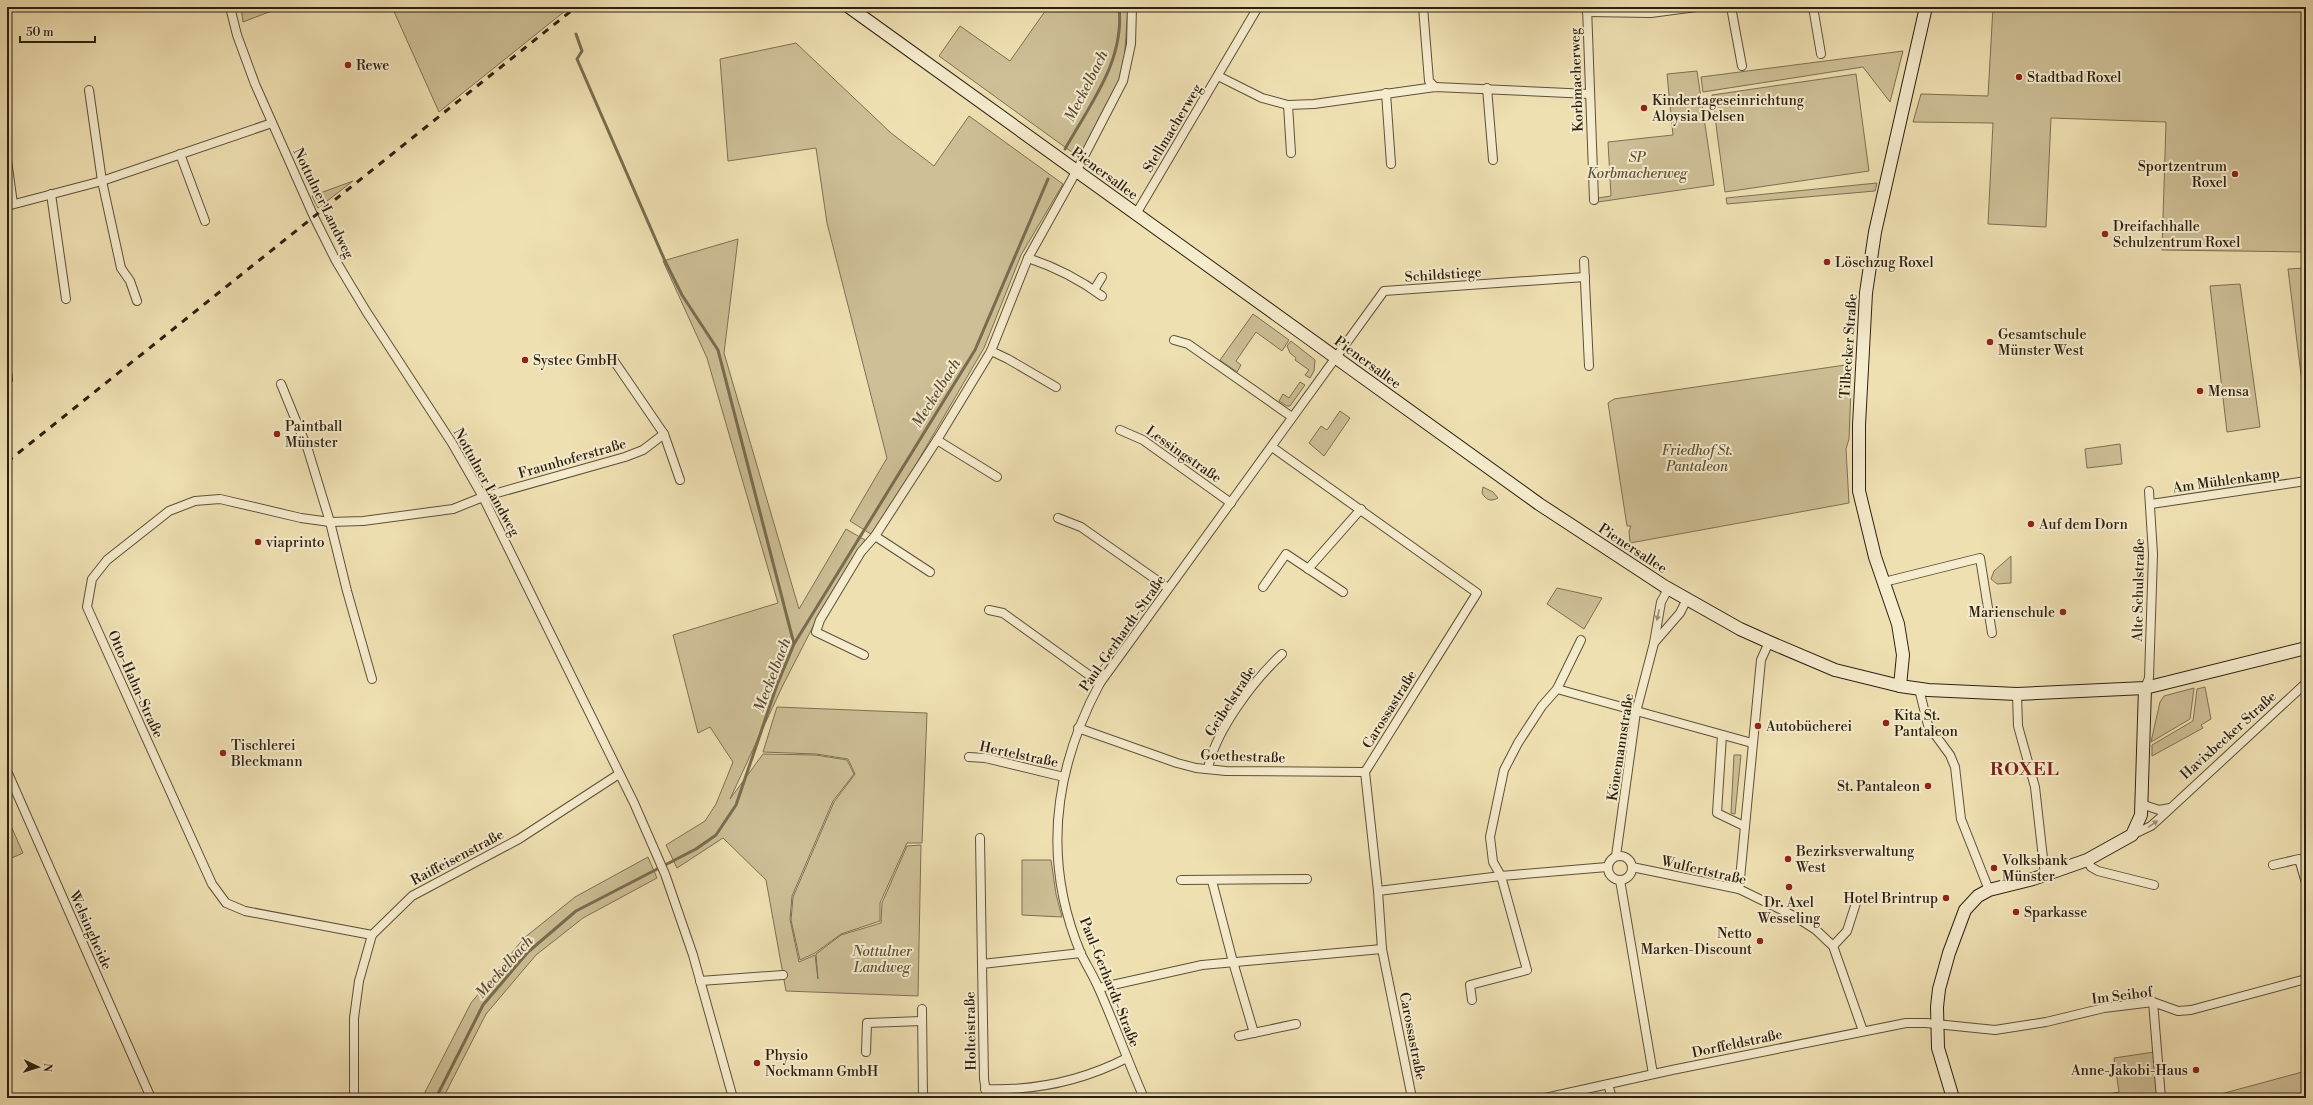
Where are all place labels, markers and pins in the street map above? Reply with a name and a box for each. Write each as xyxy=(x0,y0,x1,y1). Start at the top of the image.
place label: Rewe xyxy=(356,57,389,75)
marker: Rewe xyxy=(343,60,353,70)
place label: Stadtbad Roxel xyxy=(2027,69,2121,87)
marker: Stadtbad Roxel xyxy=(2014,72,2024,82)
place label: Kindertageseinrichtung Aloysia Delsen xyxy=(1651,92,1805,126)
marker: Kindertageseinrichtung Aloysia Delsen xyxy=(1639,103,1649,113)
place label: Sportzentrum Roxel xyxy=(2138,158,2227,192)
marker: Sportzentrum Roxel xyxy=(2230,169,2240,179)
place label: Dreifachhalle Schulzentrum Roxel xyxy=(2113,218,2240,252)
marker: Dreifachhalle Schulzentrum Roxel xyxy=(2100,229,2110,239)
place label: Löschzug Roxel xyxy=(1835,254,1934,272)
marker: Löschzug Roxel xyxy=(1822,257,1832,267)
place label: Gesamtschule Münster West xyxy=(1998,326,2086,360)
marker: Gesamtschule Münster West xyxy=(1985,337,1995,347)
place label: Systec GmbH xyxy=(533,352,618,370)
marker: Systec GmbH xyxy=(520,355,530,365)
place label: Mensa xyxy=(2208,383,2250,401)
marker: Mensa xyxy=(2195,386,2205,396)
place label: Paintball Münster xyxy=(285,418,342,452)
marker: Paintball Münster xyxy=(272,429,282,439)
place label: Auf dem Dorn xyxy=(2038,516,2129,534)
marker: Auf dem Dorn xyxy=(2026,519,2036,529)
place label: viaprinto xyxy=(265,534,325,552)
marker: viaprinto xyxy=(253,537,263,547)
place label: Marienschule xyxy=(1969,604,2055,622)
marker: Marienschule xyxy=(2058,607,2068,617)
place label: Kita St. Pantaleon xyxy=(1894,707,1959,741)
place label: Autobücherei xyxy=(1765,718,1852,736)
marker: Kita St. Pantaleon xyxy=(1881,718,1891,728)
marker: Autobücherei xyxy=(1753,721,1763,731)
place label: Tischlerei Bleckmann xyxy=(230,737,303,771)
marker: Tischlerei Bleckmann xyxy=(218,748,228,758)
place label: St. Pantaleon xyxy=(1837,778,1921,796)
marker: St. Pantaleon xyxy=(1923,781,1933,791)
place label: Bezirksverwaltung West xyxy=(1795,843,1915,877)
place label: Volksbank Münster xyxy=(2001,852,2068,886)
marker: Bezirksverwaltung West xyxy=(1783,854,1793,864)
marker: Volksbank Münster xyxy=(1989,863,1999,873)
marker: Dr. Axel Wesseling xyxy=(1784,882,1794,892)
place label: Hotel Brintrup xyxy=(1843,890,1938,908)
marker: Hotel Brintrup xyxy=(1941,893,1951,903)
place label: Dr. Axel Wesseling xyxy=(1757,894,1821,928)
place label: Sparkasse xyxy=(2024,904,2087,922)
marker: Sparkasse xyxy=(2011,907,2021,917)
place label: Netto Marken-Discount xyxy=(1641,925,1752,959)
marker: Netto Marken-Discount xyxy=(1755,936,1765,946)
place label: Physio Nockmann GmbH xyxy=(765,1047,879,1081)
marker: Physio Nockmann GmbH xyxy=(752,1058,762,1068)
place label: Anne-Jakobi-Haus xyxy=(2070,1062,2188,1080)
marker: Anne-Jakobi-Haus xyxy=(2191,1065,2201,1075)

